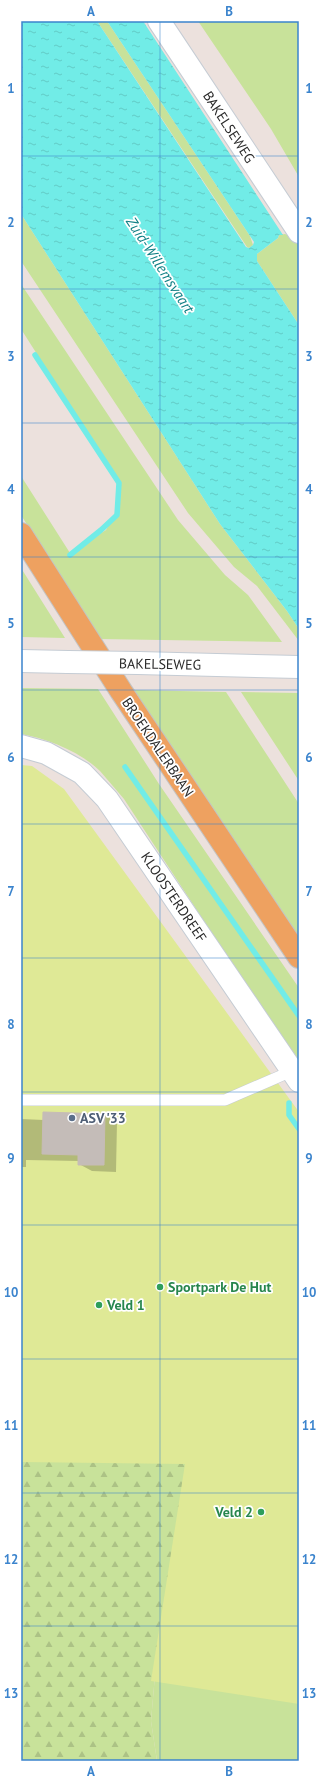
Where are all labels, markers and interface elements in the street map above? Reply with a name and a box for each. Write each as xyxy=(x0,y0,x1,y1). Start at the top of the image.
text: A xyxy=(87,3,95,20)
text: B xyxy=(225,3,233,20)
text: 1 xyxy=(7,80,15,97)
text: 1 xyxy=(305,80,313,97)
street label: BAKELSEWEG xyxy=(199,88,259,166)
water label: Zuid-Willemsvaart xyxy=(122,212,199,317)
text: 2 xyxy=(7,214,15,231)
text: 2 xyxy=(305,214,313,231)
text: 3 xyxy=(7,348,15,365)
text: 3 xyxy=(305,348,313,365)
text: 4 xyxy=(7,481,15,498)
text: 4 xyxy=(305,481,313,498)
text: 5 xyxy=(7,615,15,632)
text: 5 xyxy=(305,615,313,632)
street label: BAKELSEWEG xyxy=(119,654,201,674)
street label: BROEKDALERBAAN xyxy=(118,694,198,800)
text: 6 xyxy=(7,749,15,766)
text: 6 xyxy=(305,749,313,766)
street label: KLOOSTERDREEF xyxy=(137,849,211,945)
text: 7 xyxy=(7,883,15,900)
text: 7 xyxy=(305,883,313,900)
text: 8 xyxy=(7,1016,15,1033)
text: 8 xyxy=(305,1016,313,1033)
place label: ASV '33 xyxy=(80,1109,126,1127)
marker: ASV '33 xyxy=(67,1113,77,1123)
text: 9 xyxy=(7,1150,15,1167)
text: 9 xyxy=(305,1150,313,1167)
place label: Sportpark De Hut xyxy=(168,1278,271,1296)
marker: Sportpark De Hut xyxy=(155,1282,165,1292)
text: 10 xyxy=(4,1284,18,1301)
text: 10 xyxy=(302,1284,316,1301)
place label: Veld 1 xyxy=(106,1296,145,1314)
marker: Veld 1 xyxy=(94,1300,104,1310)
text: 11 xyxy=(4,1417,18,1434)
text: 11 xyxy=(302,1417,316,1434)
place label: Veld 2 xyxy=(214,1503,253,1521)
marker: Veld 2 xyxy=(256,1507,266,1517)
text: 12 xyxy=(4,1551,18,1568)
text: 12 xyxy=(302,1551,316,1568)
text: 13 xyxy=(4,1685,18,1702)
text: 13 xyxy=(302,1685,316,1702)
text: A xyxy=(87,1763,95,1780)
text: B xyxy=(225,1763,233,1780)

